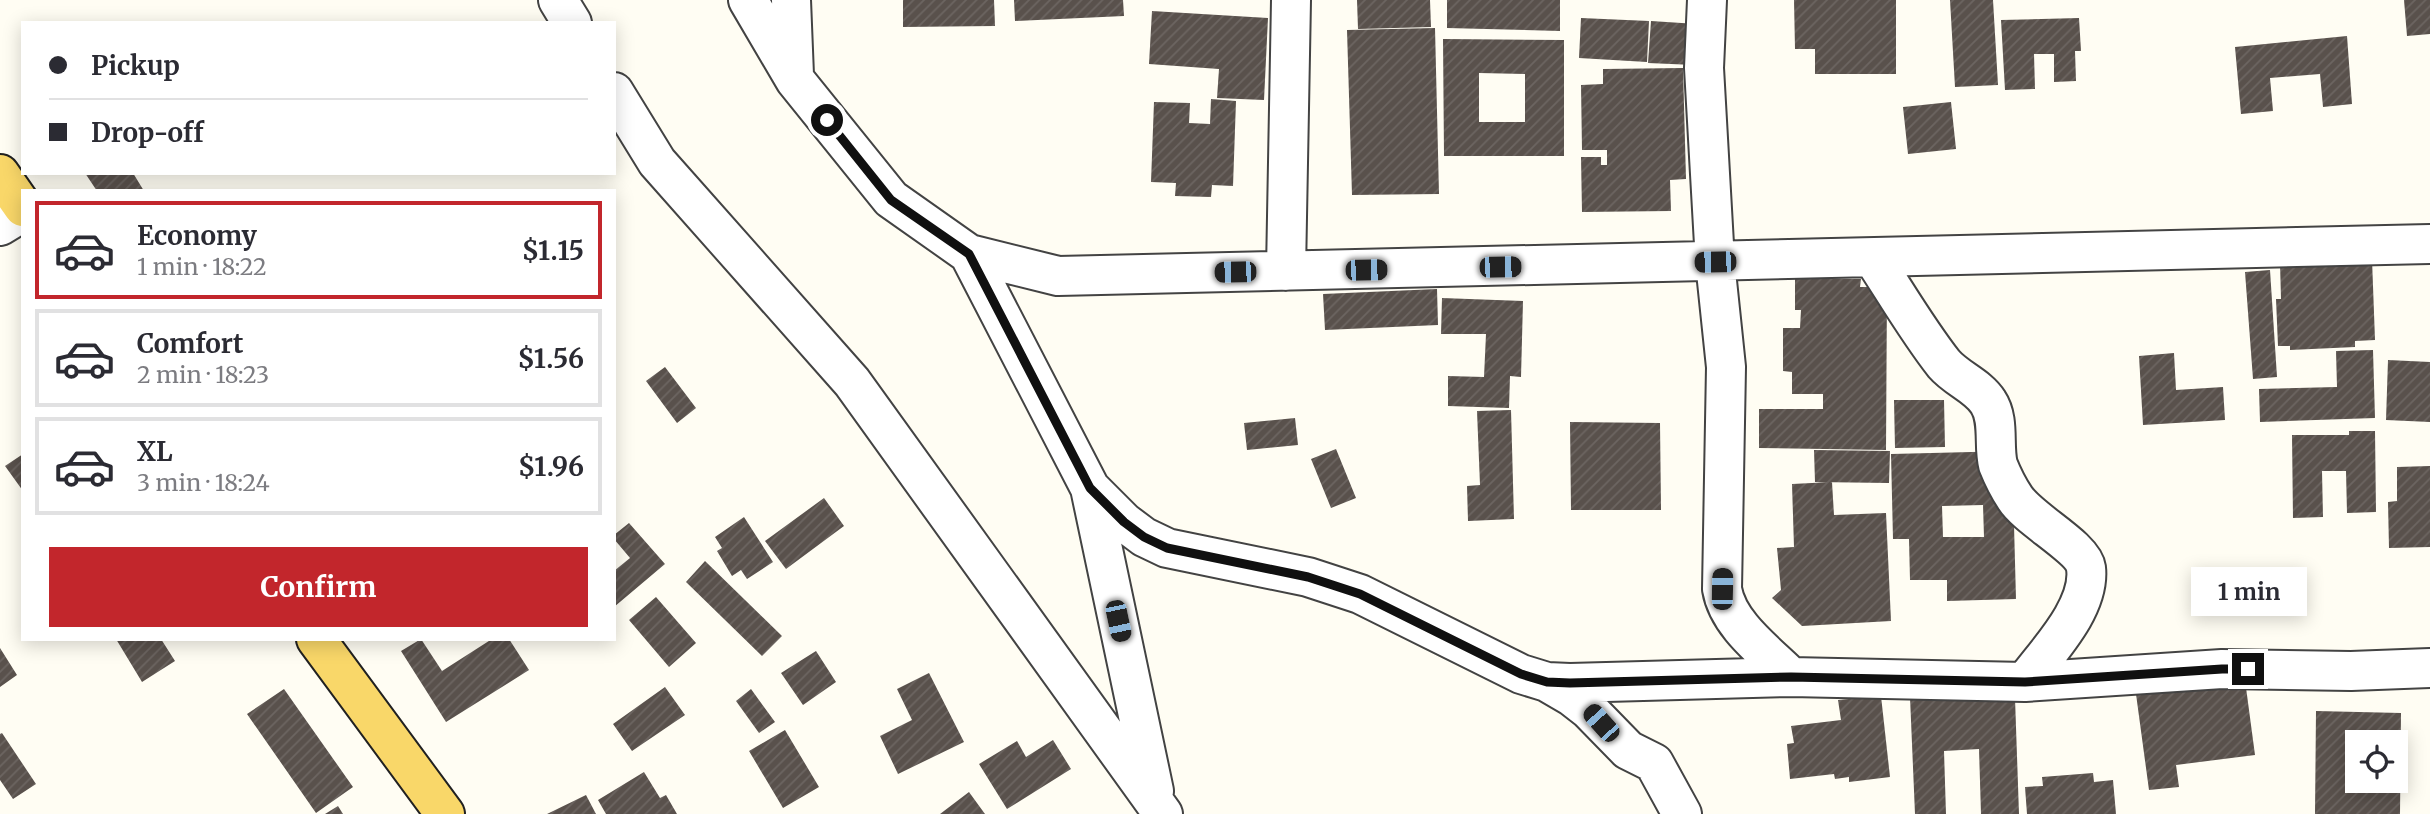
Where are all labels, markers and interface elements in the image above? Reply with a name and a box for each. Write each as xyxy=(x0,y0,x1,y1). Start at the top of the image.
text: Pickup xyxy=(91,49,180,82)
route start xyxy=(811,104,843,136)
text: Drop-off xyxy=(91,116,204,149)
icon: car xyxy=(53,219,116,282)
text: Economy xyxy=(137,219,257,252)
text: $1.15 xyxy=(522,234,584,267)
car xyxy=(1694,251,1737,273)
text: 1 min · 18:22 xyxy=(137,252,267,281)
car xyxy=(1479,256,1522,278)
car xyxy=(1345,259,1388,281)
car xyxy=(1214,261,1257,283)
icon: car xyxy=(53,327,116,390)
text: Comfort xyxy=(137,327,243,360)
text: $1.56 xyxy=(518,342,584,375)
text: 2 min · 18:23 xyxy=(137,360,269,389)
icon: car xyxy=(53,435,116,498)
text: XL xyxy=(137,435,173,468)
text: $1.96 xyxy=(518,450,584,483)
text: 3 min · 18:24 xyxy=(137,468,270,497)
button: Confirm xyxy=(49,547,588,627)
car xyxy=(1712,568,1733,610)
callout: 1 min xyxy=(2190,568,2306,616)
text: 1 min xyxy=(2218,577,2280,606)
car xyxy=(1104,598,1133,644)
route end xyxy=(2232,653,2264,685)
car xyxy=(1580,700,1623,746)
map controls xyxy=(2345,730,2408,793)
button: locate xyxy=(2345,730,2408,793)

